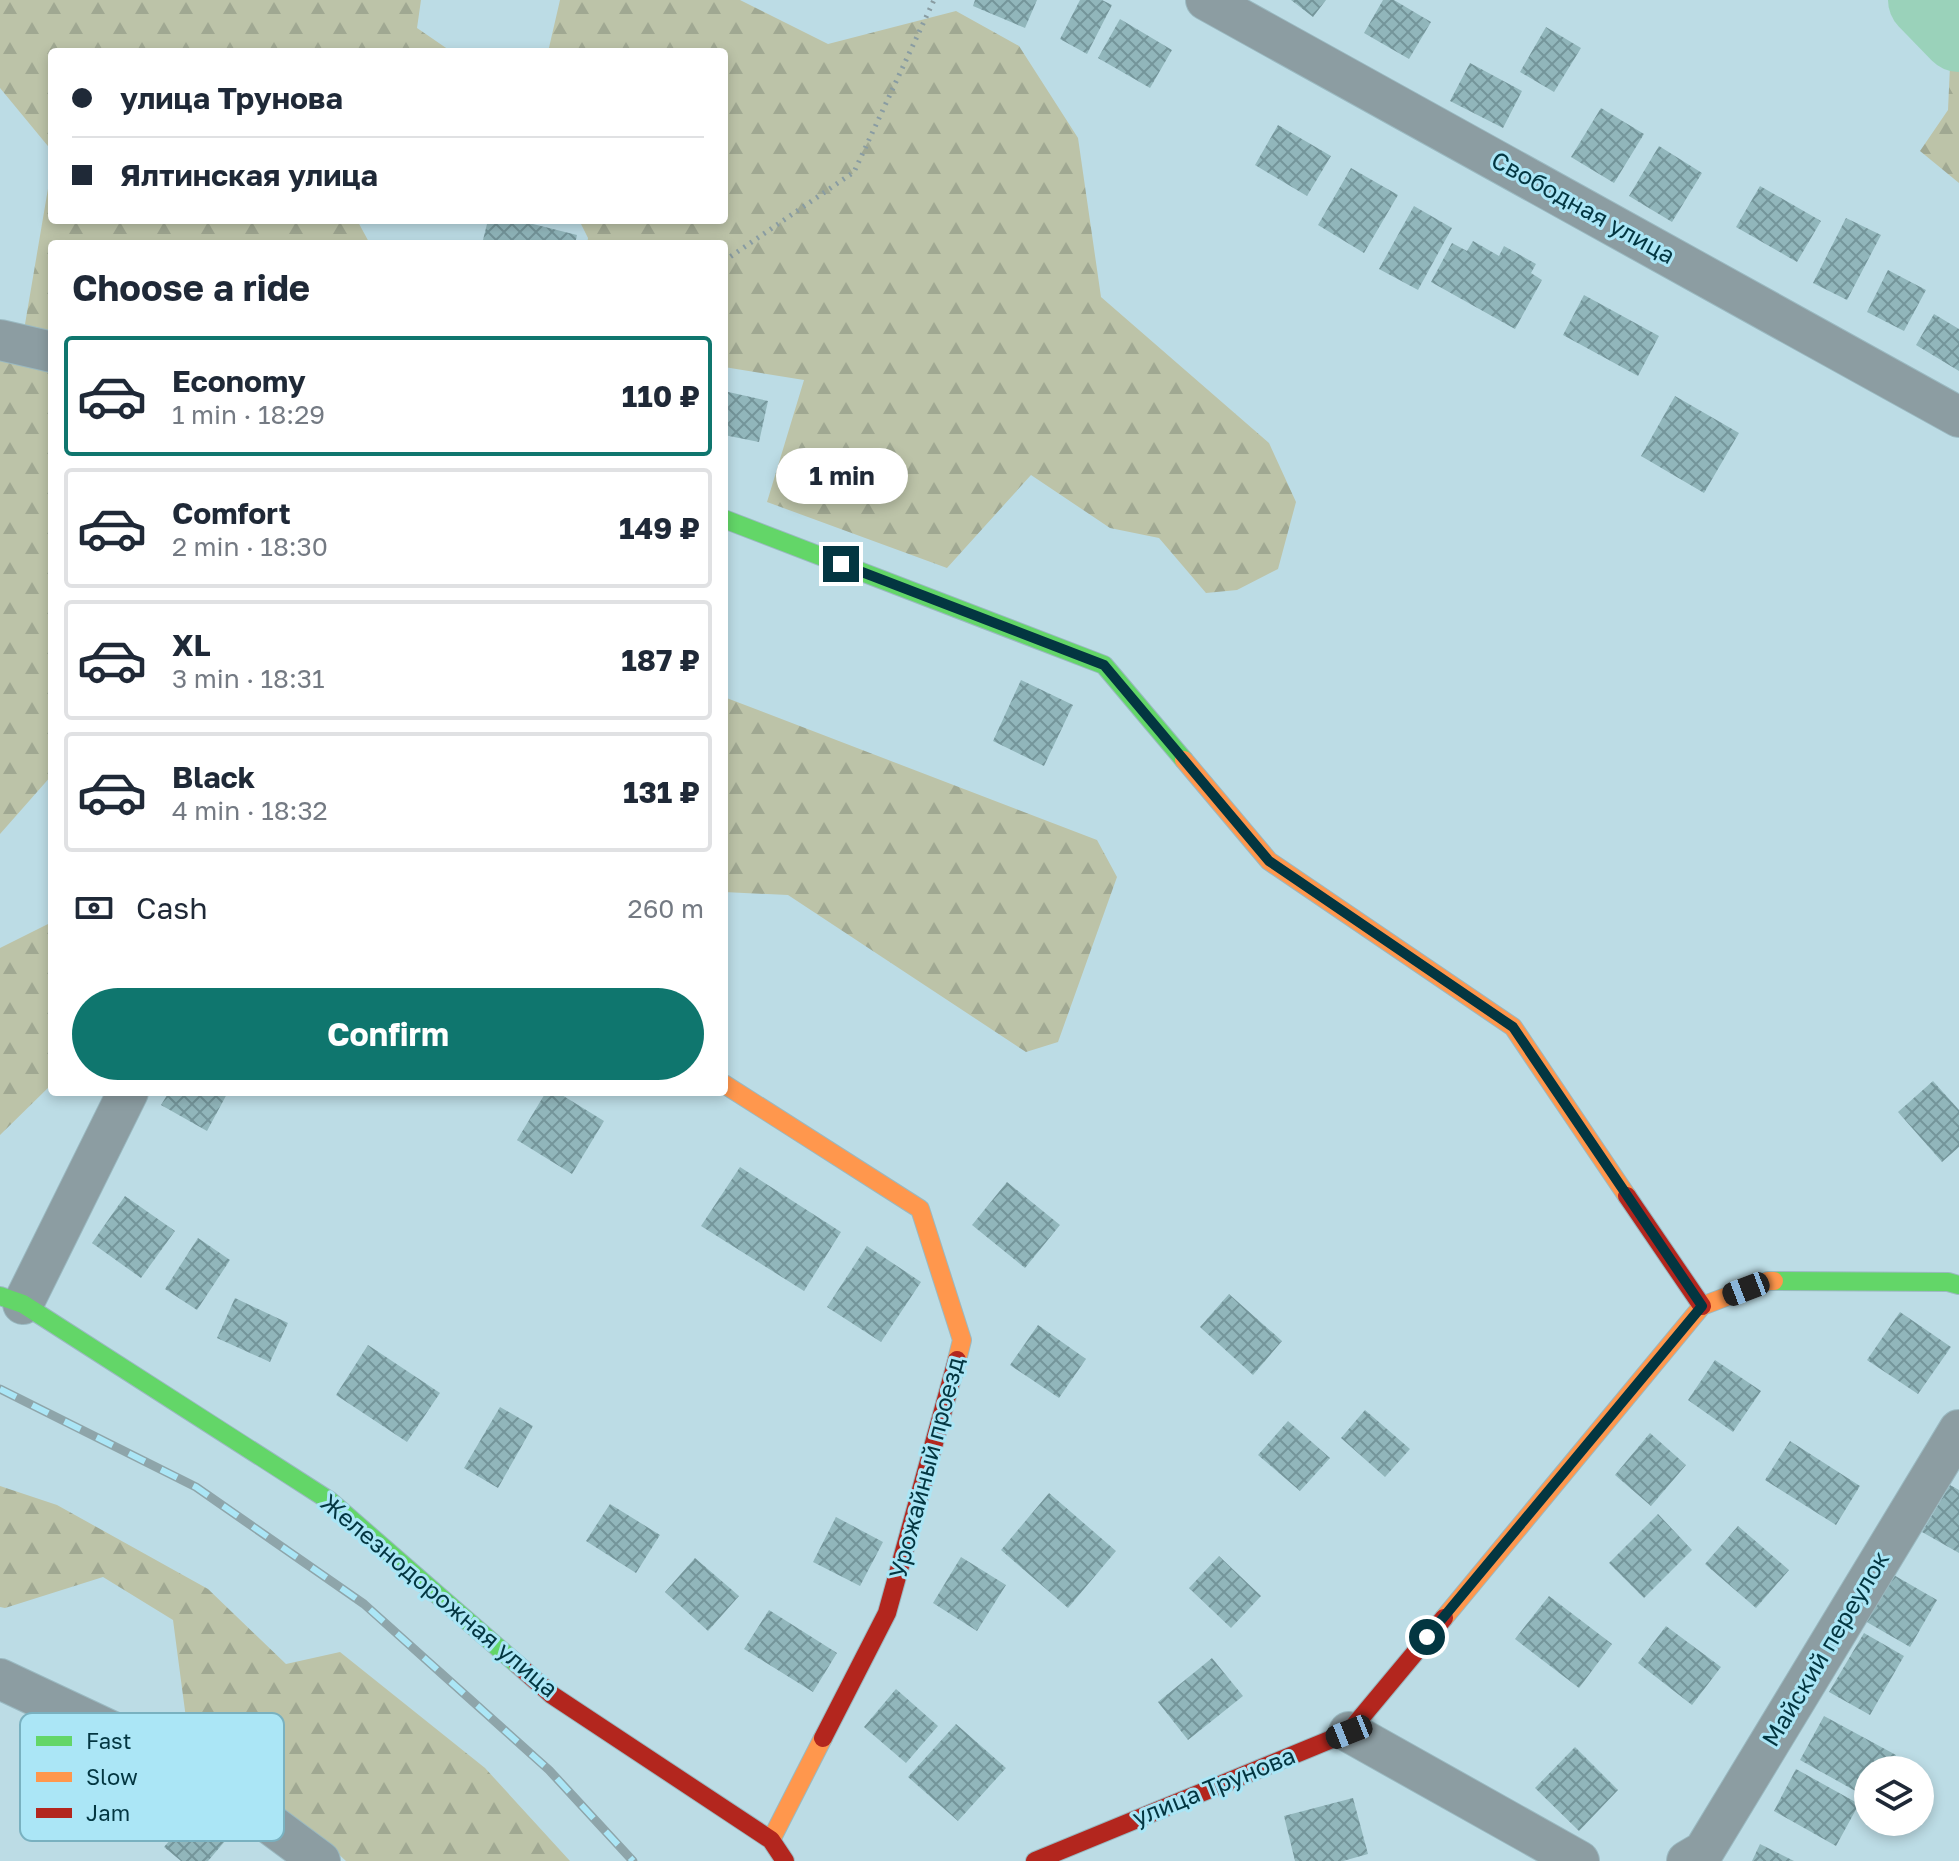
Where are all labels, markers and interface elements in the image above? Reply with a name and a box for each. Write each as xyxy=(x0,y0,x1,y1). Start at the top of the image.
text: улица Трунова xyxy=(120,80,343,116)
street label: Свободная улица xyxy=(1487,144,1681,269)
text: Ялтинская улица xyxy=(120,157,378,193)
text: Choose a ride xyxy=(72,266,310,309)
icon: car xyxy=(76,360,148,432)
text: Economy xyxy=(172,363,306,399)
text: 110 ₽ xyxy=(622,378,700,414)
text: 1 min · 18:29 xyxy=(172,399,325,430)
callout: 1 min xyxy=(775,448,907,504)
text: 1 min xyxy=(809,460,875,491)
icon: car xyxy=(76,492,148,564)
text: Comfort xyxy=(172,495,291,531)
text: 149 ₽ xyxy=(619,510,700,546)
text: 2 min · 18:30 xyxy=(172,531,328,562)
route end xyxy=(823,546,859,582)
icon: car xyxy=(76,624,148,696)
text: XL xyxy=(172,627,211,663)
text: 187 ₽ xyxy=(621,642,700,678)
text: 3 min · 18:31 xyxy=(172,663,325,694)
icon: car xyxy=(76,756,148,828)
text: Black xyxy=(172,759,255,795)
text: 131 ₽ xyxy=(623,774,700,810)
text: 4 min · 18:32 xyxy=(172,795,328,826)
icon: cash xyxy=(72,886,116,930)
text: Cash xyxy=(136,890,208,926)
text: 260 m xyxy=(628,893,704,924)
button: Confirm xyxy=(72,988,704,1080)
car xyxy=(1719,1269,1773,1309)
street label: Урожайный проезд xyxy=(882,1354,969,1582)
street label: Железнодорожная улица xyxy=(316,1487,564,1703)
street label: Майский переулок xyxy=(1755,1545,1895,1751)
route start xyxy=(1409,1619,1445,1655)
car xyxy=(1322,1712,1376,1752)
legend xyxy=(20,1713,284,1841)
text: Fast xyxy=(86,1727,132,1754)
street label: улица Трунова xyxy=(1128,1740,1299,1831)
map controls xyxy=(1854,1756,1934,1836)
button: layers xyxy=(1854,1756,1934,1836)
text: Slow xyxy=(86,1763,138,1790)
text: Jam xyxy=(86,1799,130,1826)

